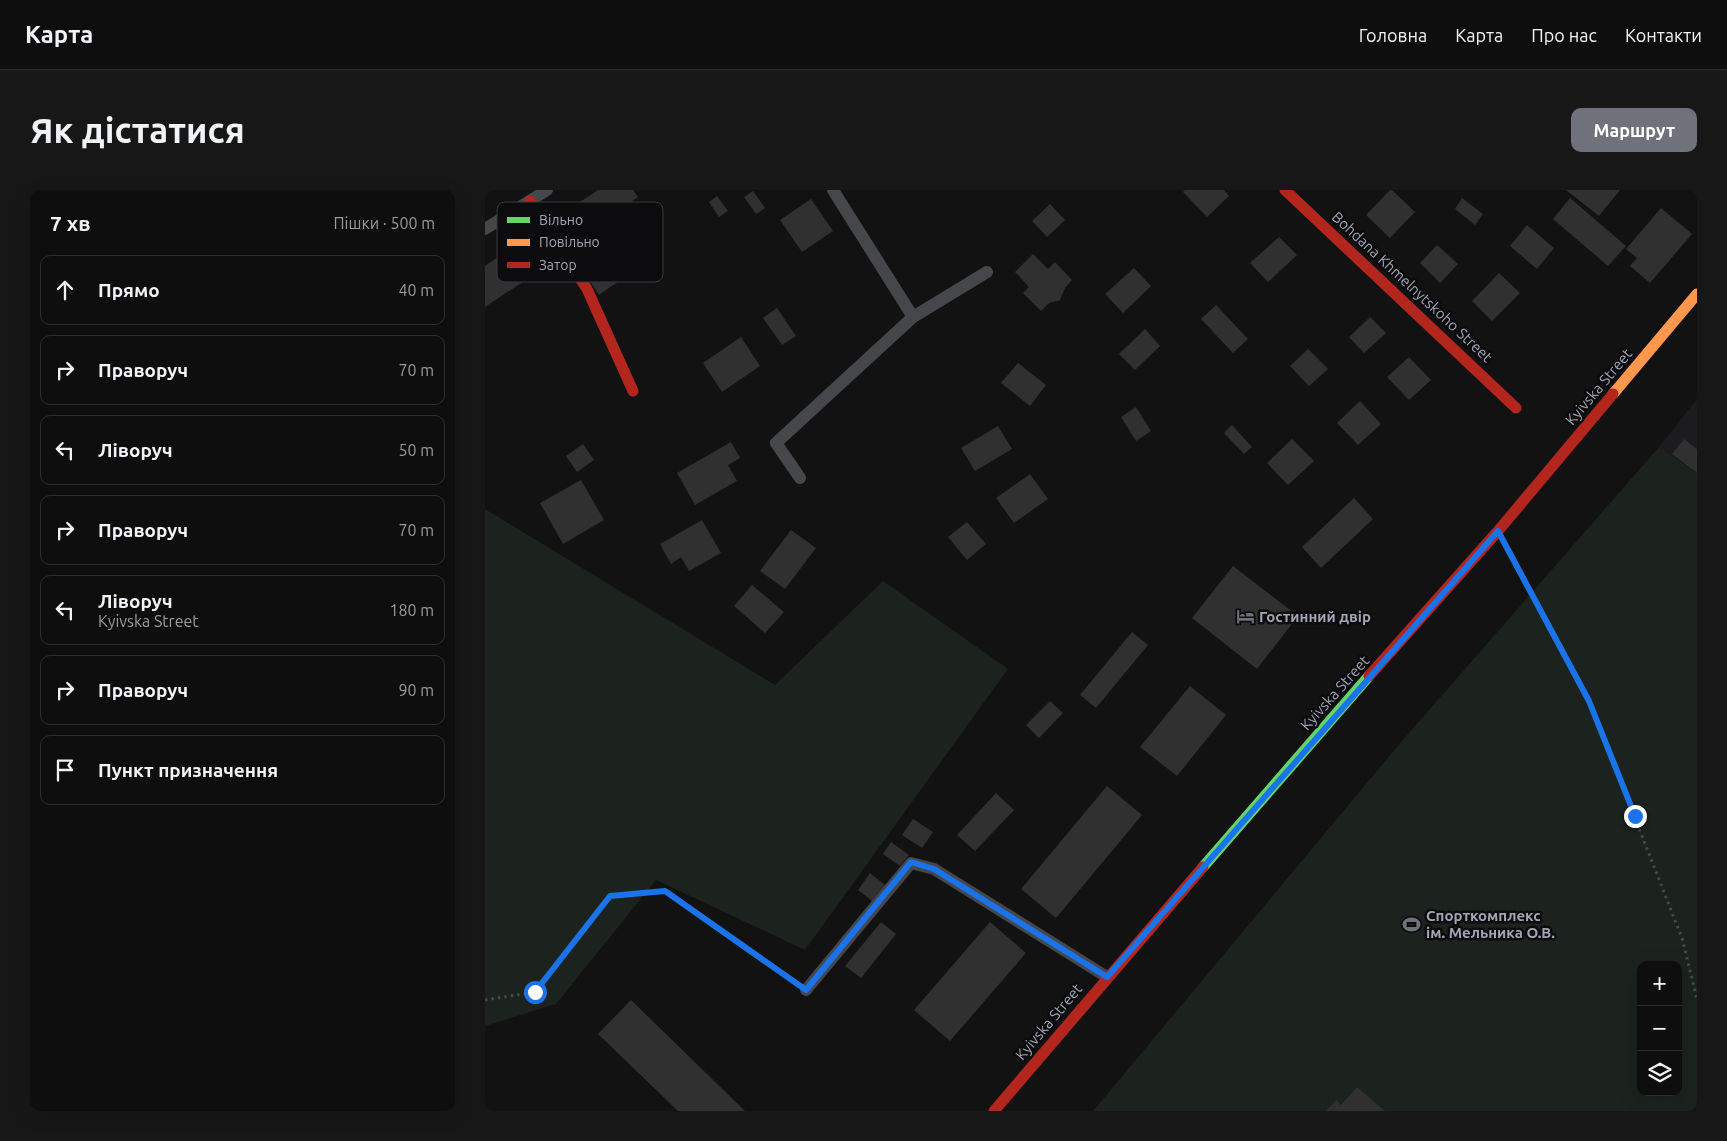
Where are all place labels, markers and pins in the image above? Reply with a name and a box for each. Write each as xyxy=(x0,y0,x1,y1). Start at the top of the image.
hotel icon: Гостинний двір xyxy=(1235,607,1255,627)
place label: Гостинний двір xyxy=(1259,608,1371,625)
place label: Спорткомплекс ім. Мельника О.В. xyxy=(1426,907,1555,941)
sports icon: Спорткомплекс ім. Мельника О.В. xyxy=(1402,915,1422,935)

